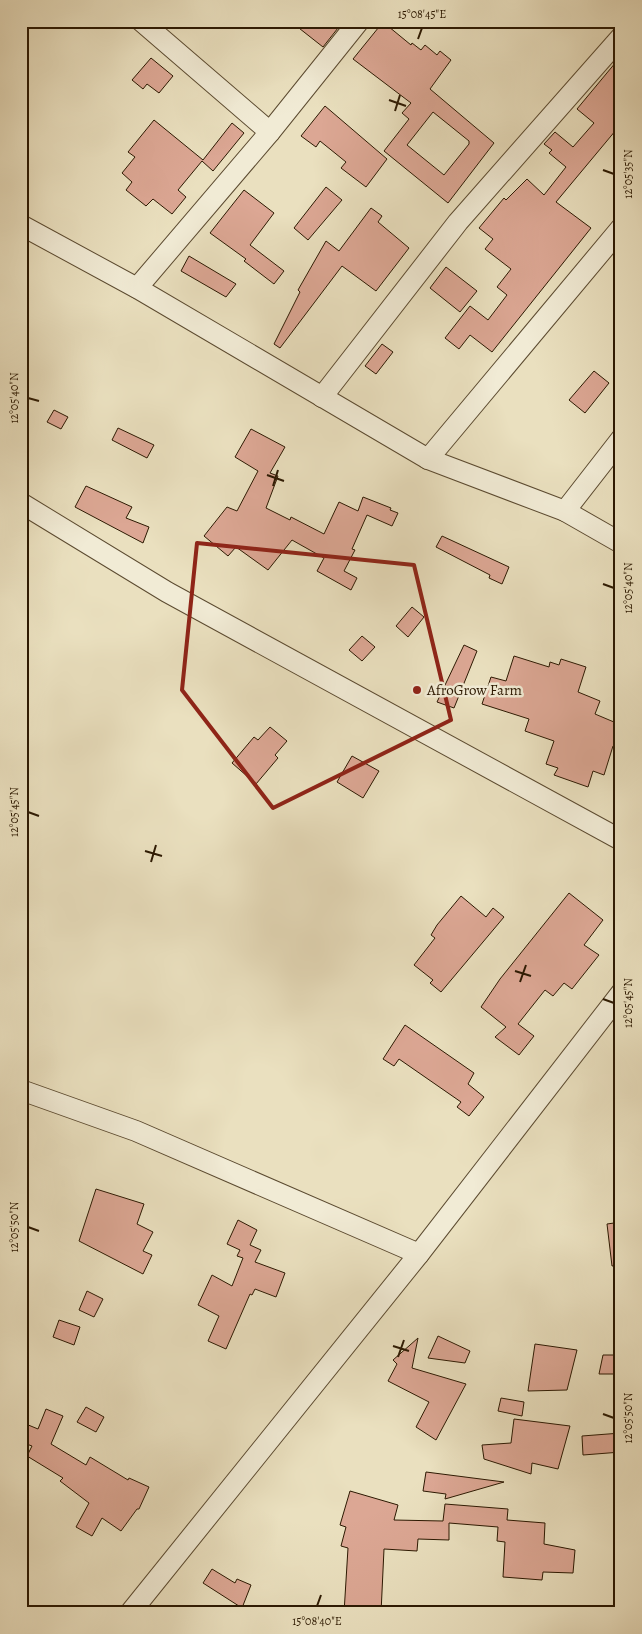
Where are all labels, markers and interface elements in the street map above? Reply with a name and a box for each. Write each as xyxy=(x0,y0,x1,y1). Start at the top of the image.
text: 15°08'45"E xyxy=(398,6,446,22)
text: 12°05'35"N xyxy=(620,149,636,199)
text: 12°05'40"N xyxy=(6,372,22,424)
text: 12°05'40"N xyxy=(620,562,636,614)
place label: AfroGrow Farm xyxy=(426,680,523,700)
marker: AfroGrow Farm xyxy=(411,684,423,696)
text: 12°05'45"N xyxy=(6,787,22,837)
text: 12°05'45"N xyxy=(620,978,636,1028)
text: 12°05'50"N xyxy=(6,1201,22,1252)
text: 12°05'50"N xyxy=(620,1392,636,1443)
text: 15°08'40"E xyxy=(292,1613,342,1629)

